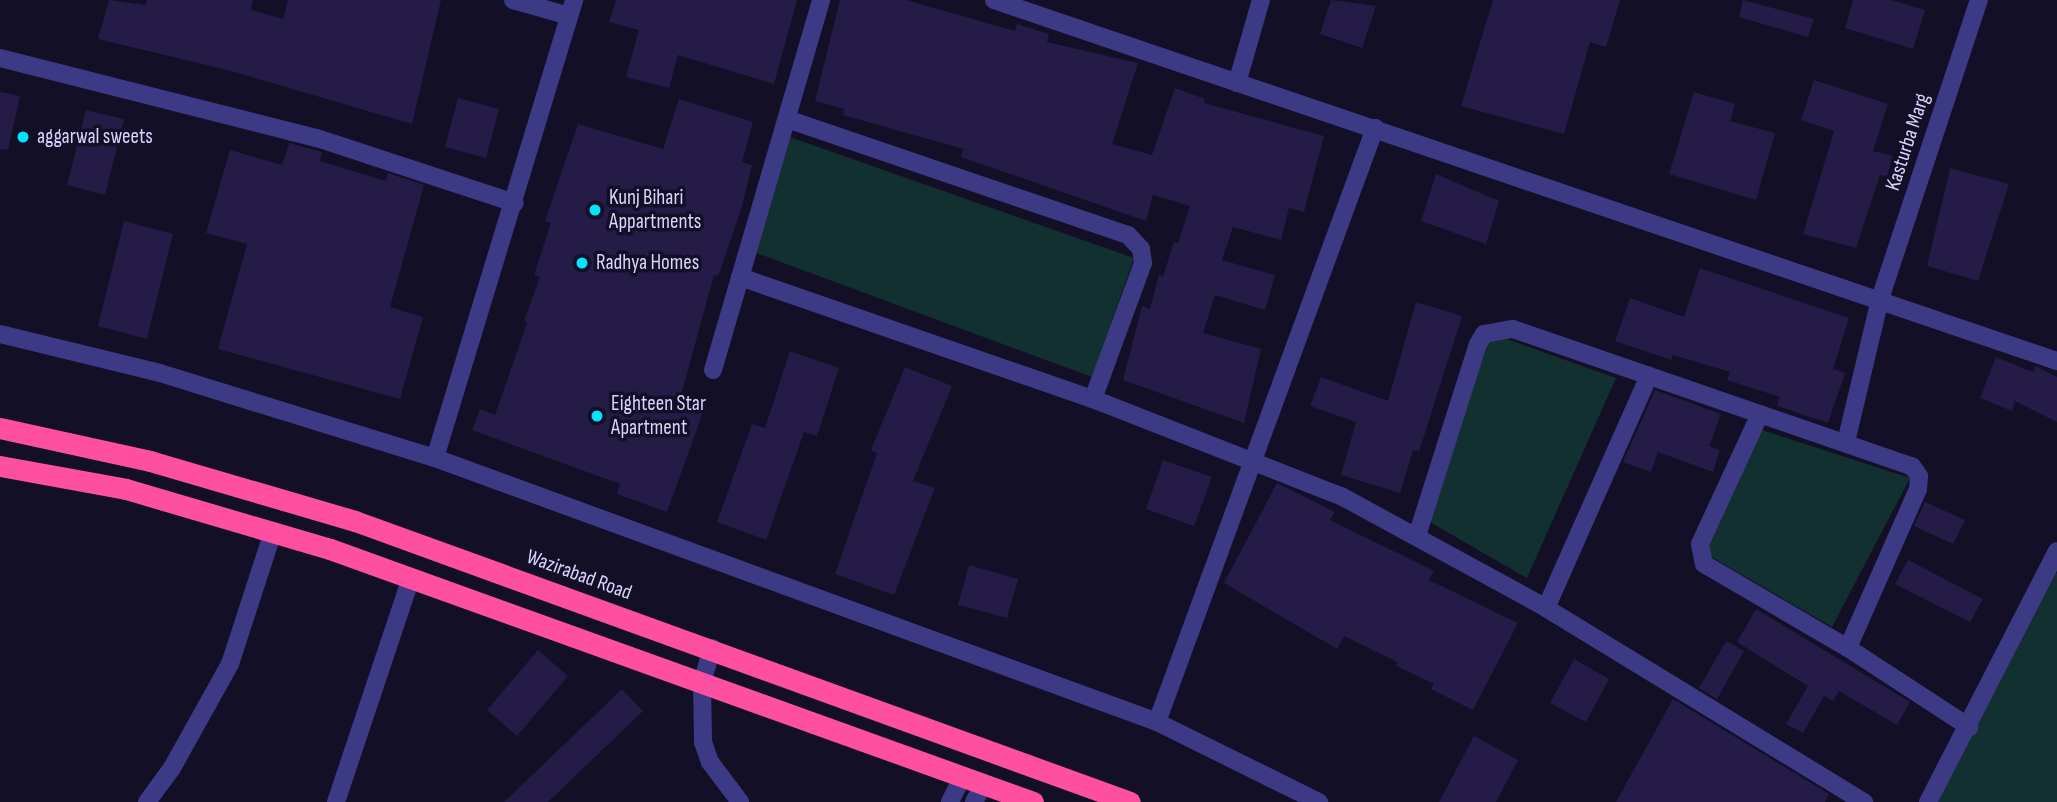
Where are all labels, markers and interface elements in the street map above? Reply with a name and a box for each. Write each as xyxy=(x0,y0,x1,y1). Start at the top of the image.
street label: Kasturba Marg xyxy=(1880,90,1936,194)
place label: aggarwal sweets xyxy=(37,124,153,150)
marker: aggarwal sweets xyxy=(15,129,31,145)
place label: Kunj Bihari Appartments xyxy=(609,185,701,235)
marker: Kunj Bihari Appartments xyxy=(587,202,603,218)
place label: Radhya Homes xyxy=(596,250,699,276)
marker: Radhya Homes xyxy=(574,255,590,271)
place label: Eighteen Star Apartment xyxy=(611,391,706,441)
marker: Eighteen Star Apartment xyxy=(589,408,605,424)
street label: Wazirabad Road xyxy=(523,544,635,606)

